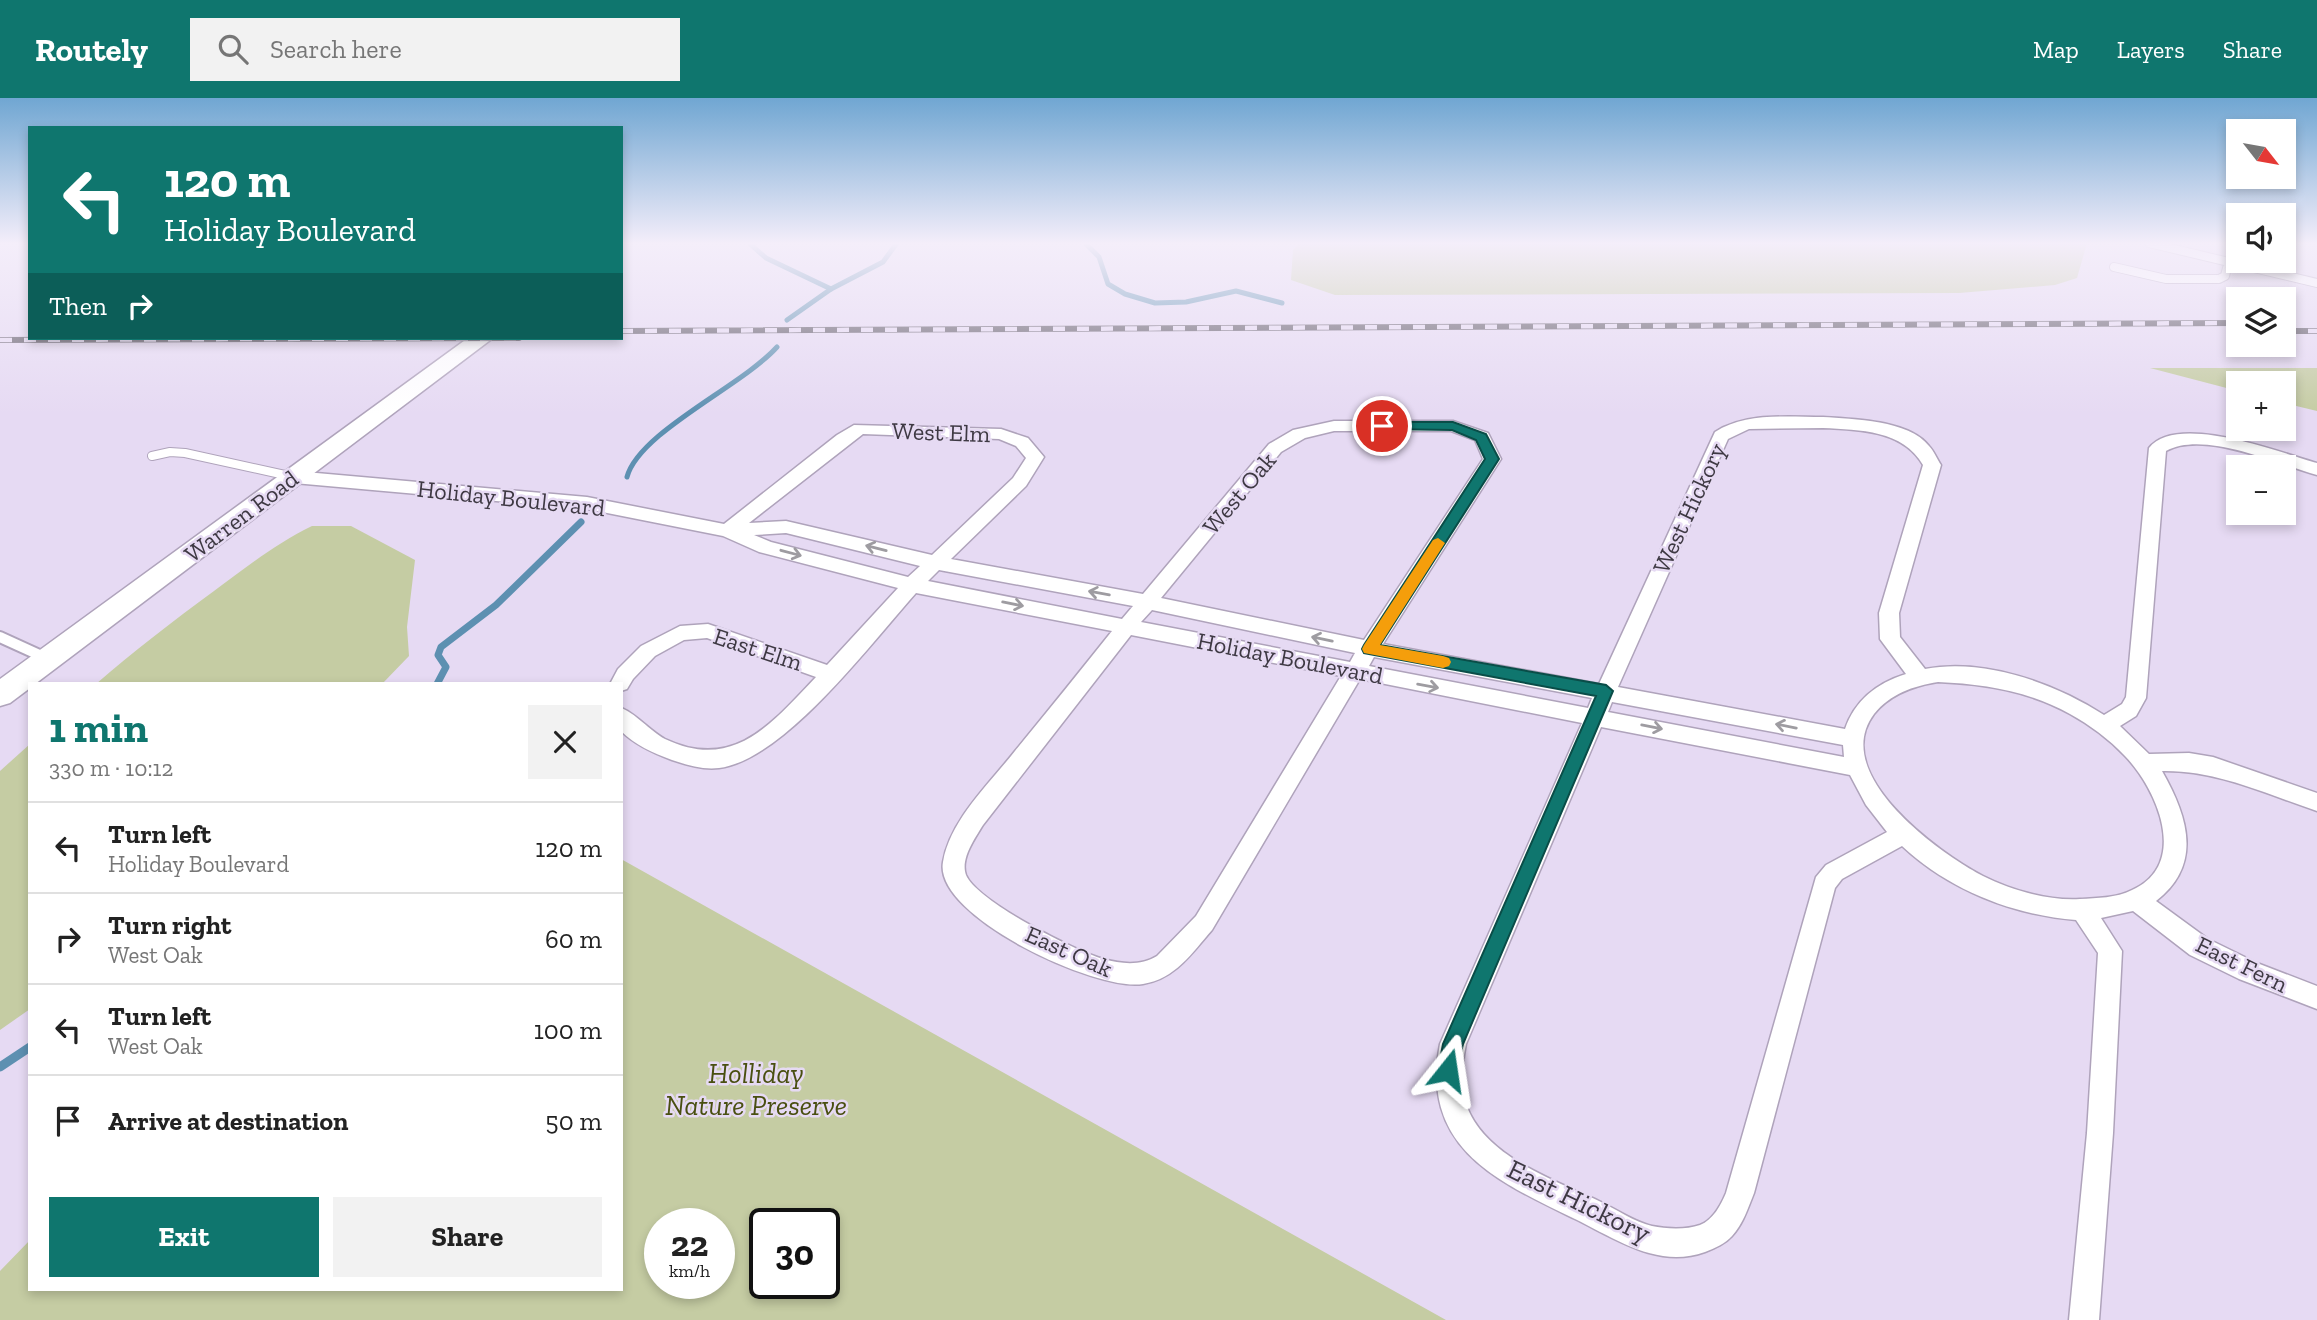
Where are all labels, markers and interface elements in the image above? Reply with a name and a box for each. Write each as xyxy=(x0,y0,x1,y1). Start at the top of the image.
search box xyxy=(190,18,680,81)
text: Routely xyxy=(35,30,148,69)
icon: search xyxy=(214,30,252,68)
text: Search here xyxy=(270,33,402,65)
text: Map xyxy=(2033,35,2079,64)
text: Layers xyxy=(2117,35,2185,64)
text: Share xyxy=(2223,35,2282,64)
north arrow xyxy=(2226,119,2296,189)
map controls xyxy=(2226,119,2296,525)
text: 120 m xyxy=(164,151,290,210)
icon: left xyxy=(49,154,140,245)
button: sound xyxy=(2226,203,2296,273)
text: Holiday Boulevard xyxy=(164,211,416,249)
icon: right xyxy=(121,287,159,325)
button: layers xyxy=(2226,287,2296,357)
text: Then xyxy=(49,290,107,322)
button: + xyxy=(2226,371,2296,441)
pin xyxy=(1352,396,1412,456)
icon: arrive xyxy=(1363,407,1401,445)
street label: West Elm xyxy=(891,416,991,448)
street label: West Hickory xyxy=(1646,438,1732,578)
street label: West Oak xyxy=(1196,445,1282,540)
button: − xyxy=(2226,455,2296,525)
street label: Warren Road xyxy=(178,464,304,568)
street label: Holiday Boulevard xyxy=(416,474,606,522)
one-way arrow xyxy=(865,541,888,555)
one-way arrow xyxy=(779,547,802,560)
one-way arrow xyxy=(1088,586,1111,599)
one-way arrow xyxy=(1001,597,1024,611)
street label: East Elm xyxy=(710,621,806,677)
street label: Holiday Boulevard xyxy=(1194,626,1386,690)
one-way arrow xyxy=(1311,631,1334,645)
one-way arrow xyxy=(1416,679,1439,693)
text: 1 min xyxy=(49,702,148,753)
button: close xyxy=(528,705,602,779)
one-way arrow xyxy=(1775,719,1798,732)
one-way arrow xyxy=(1640,721,1663,735)
text: 330 m · 10:12 xyxy=(49,754,173,782)
text: Turn left xyxy=(108,818,211,850)
icon: left xyxy=(49,829,87,867)
text: 120 m xyxy=(535,832,602,864)
text: Holiday Boulevard xyxy=(108,850,289,878)
text: Turn right xyxy=(108,909,231,941)
street label: East Oak xyxy=(1021,919,1117,983)
icon: right xyxy=(49,920,87,958)
text: 60 m xyxy=(545,923,602,955)
street label: East Fern xyxy=(2191,929,2293,999)
text: West Oak xyxy=(108,941,203,969)
text: Turn left xyxy=(108,1000,211,1032)
icon: left xyxy=(49,1011,87,1049)
text: 100 m xyxy=(534,1014,602,1046)
text: West Oak xyxy=(108,1032,203,1060)
position arrow xyxy=(1411,1033,1485,1107)
park label: Holliday Nature Preserve xyxy=(665,1057,847,1122)
icon: arrive xyxy=(49,1102,87,1140)
text: Arrive at destination xyxy=(108,1105,348,1137)
text: 50 m xyxy=(545,1105,602,1137)
street label: East Hickory xyxy=(1502,1152,1657,1250)
button: Exit xyxy=(49,1197,319,1277)
button: Share xyxy=(333,1197,602,1277)
speed limit sign: 30 xyxy=(749,1208,840,1299)
text: 22 xyxy=(671,1223,708,1265)
text: km/h xyxy=(669,1260,710,1282)

